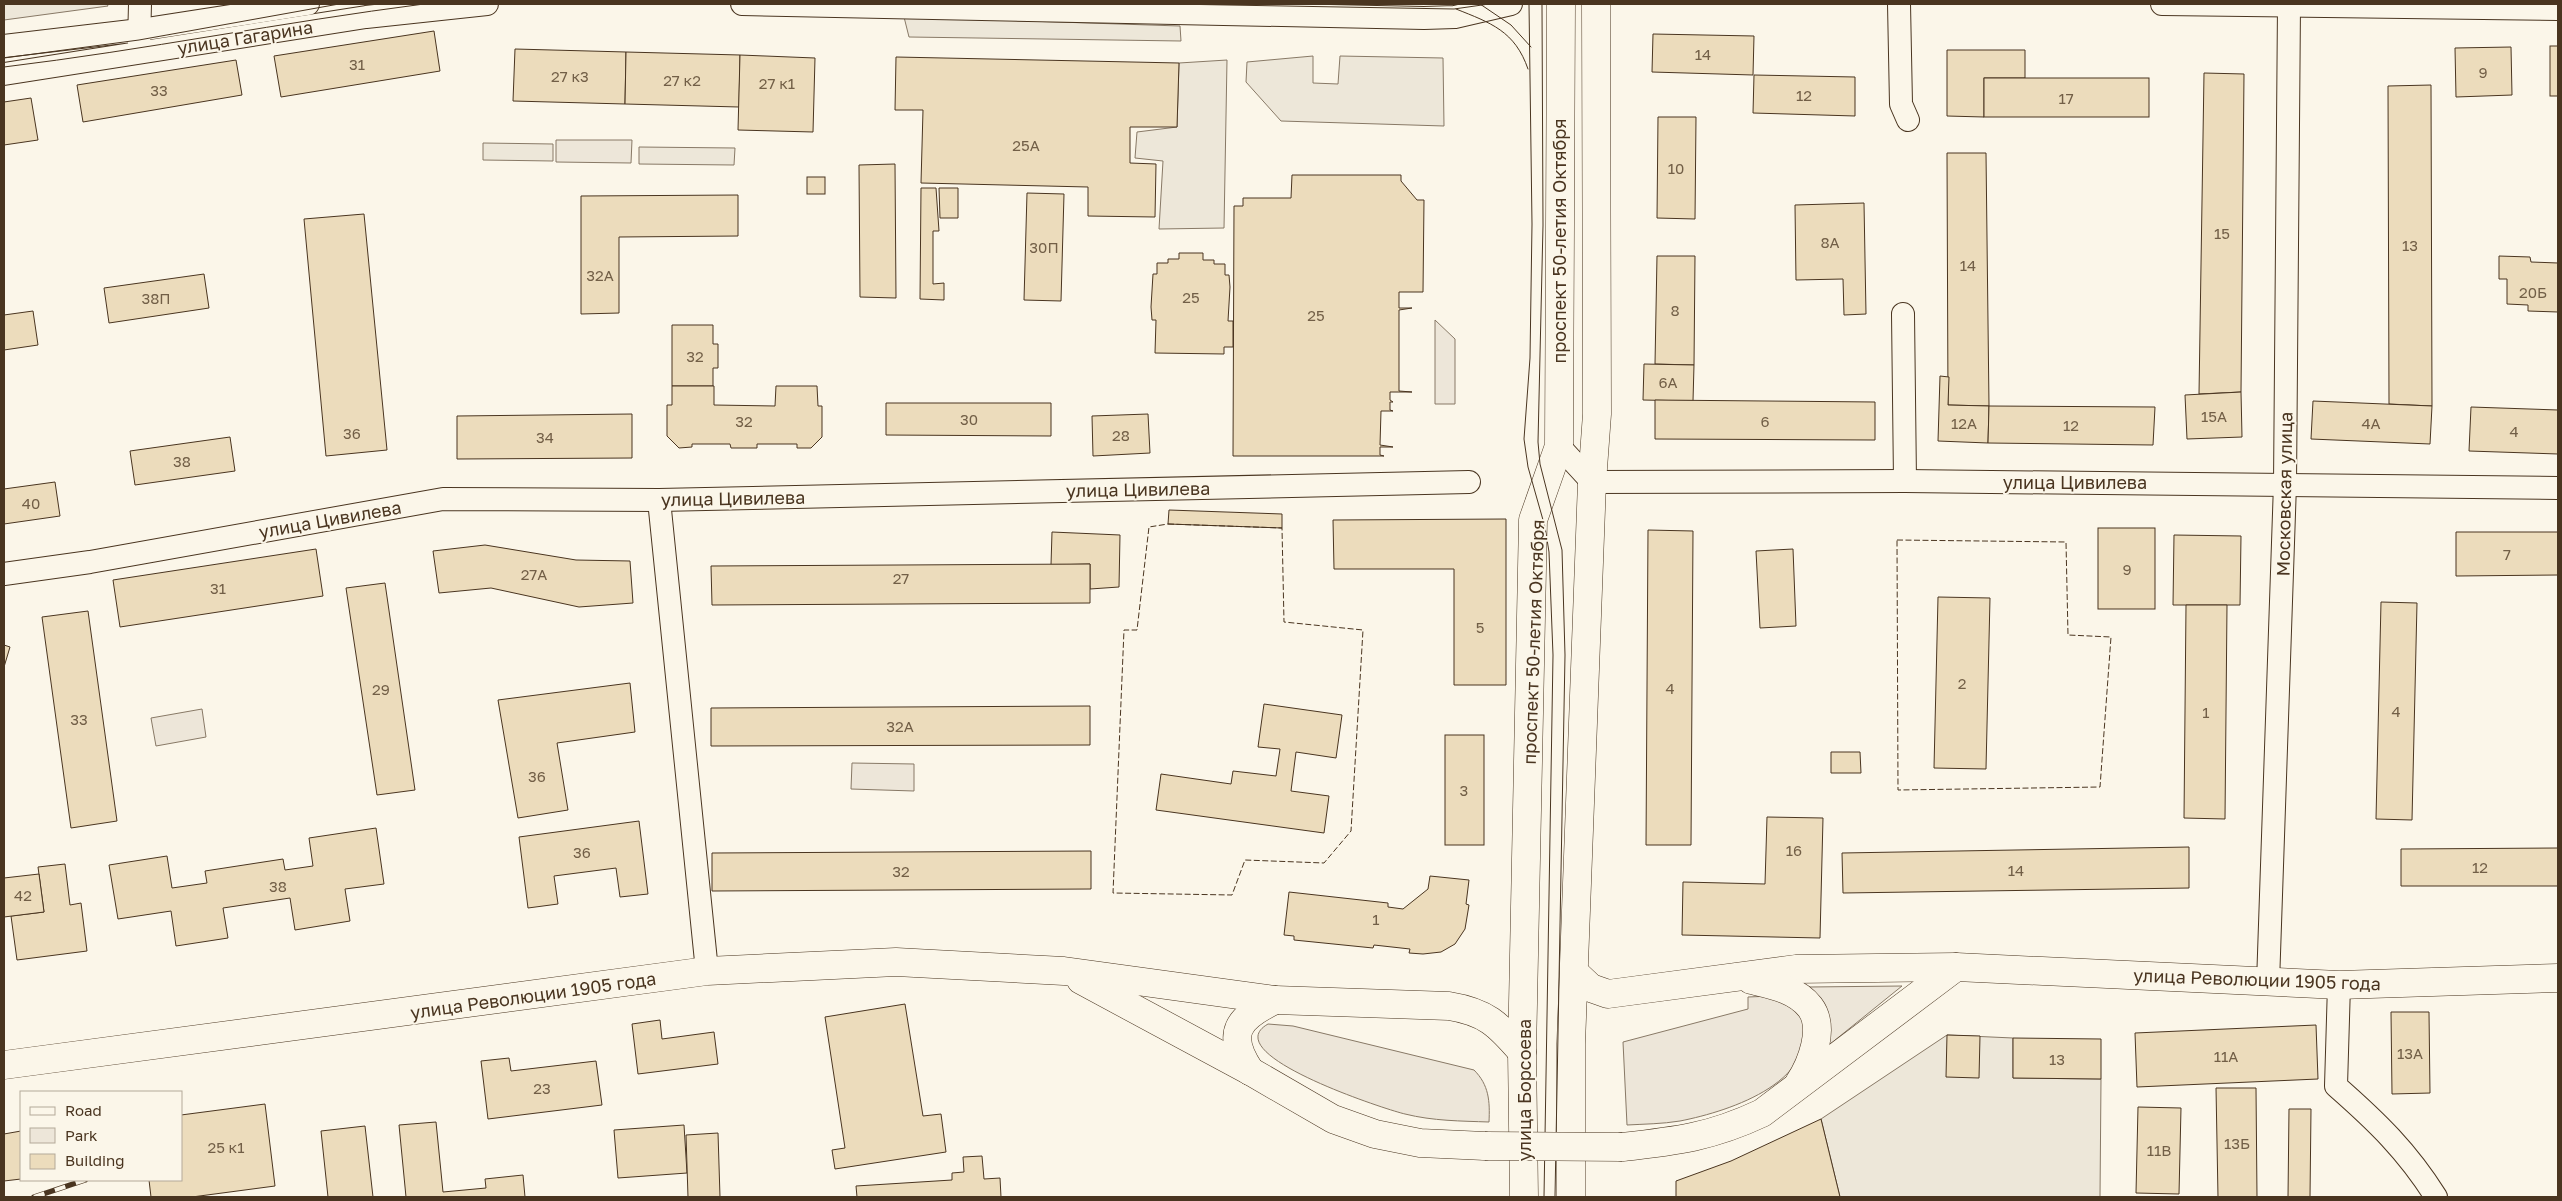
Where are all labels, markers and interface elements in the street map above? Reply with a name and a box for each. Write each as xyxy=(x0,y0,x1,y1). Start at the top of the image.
street label: улица Гагарина xyxy=(176,15,314,59)
house number: 14 xyxy=(1695,45,1711,63)
house number: 31 xyxy=(349,55,365,73)
house number: 9 xyxy=(2478,63,2488,81)
house number: 27 к3 xyxy=(551,67,589,85)
house number: 27 к2 xyxy=(663,71,701,89)
house number: 27 к1 xyxy=(759,74,795,92)
house number: 33 xyxy=(150,81,168,99)
house number: 12 xyxy=(1796,86,1812,104)
house number: 17 xyxy=(2058,89,2074,107)
street label: проспект 50-летия Октября xyxy=(1548,118,1570,364)
house number: 25А xyxy=(1012,136,1040,154)
house number: 10 xyxy=(1668,159,1684,177)
house number: 15 xyxy=(2214,224,2230,242)
house number: 8А xyxy=(1820,233,1840,251)
house number: 13 xyxy=(2402,236,2418,254)
house number: 30П xyxy=(1029,238,1059,256)
house number: 14 xyxy=(1960,256,1976,274)
house number: 32А xyxy=(586,266,614,284)
house number: 20Б xyxy=(2519,283,2547,301)
house number: 25 xyxy=(1182,288,1200,306)
house number: 38П xyxy=(141,289,171,307)
house number: 8 xyxy=(1670,301,1680,319)
house number: 25 xyxy=(1307,306,1325,324)
house number: 32 xyxy=(686,347,704,365)
house number: 6А xyxy=(1658,373,1678,391)
house number: 15А xyxy=(2201,407,2227,425)
house number: 30 xyxy=(960,410,978,428)
street label: Московская улица xyxy=(2272,411,2296,577)
house number: 32 xyxy=(735,412,753,430)
house number: 6 xyxy=(1760,412,1770,430)
house number: 12А xyxy=(1951,414,1977,432)
house number: 4А xyxy=(2361,414,2381,432)
house number: 12 xyxy=(2063,416,2079,434)
house number: 4 xyxy=(2509,422,2519,440)
house number: 36 xyxy=(343,424,361,442)
house number: 28 xyxy=(1112,426,1130,444)
house number: 34 xyxy=(536,428,554,446)
house number: 38 xyxy=(173,452,191,470)
street label: улица Цивилева xyxy=(2003,471,2147,493)
street label: улица Цивилева xyxy=(1066,477,1210,501)
street label: улица Цивилева xyxy=(661,486,805,510)
house number: 40 xyxy=(22,494,40,512)
street label: улица Цивилева xyxy=(257,496,403,542)
street label: проспект 50-летия Октября xyxy=(1518,519,1548,765)
house number: 7 xyxy=(2503,545,2511,563)
house number: 9 xyxy=(2122,560,2132,578)
house number: 27А xyxy=(521,565,547,583)
house number: 27 xyxy=(893,569,909,587)
house number: 31 xyxy=(210,579,226,597)
house number: 5 xyxy=(1476,618,1484,636)
house number: 2 xyxy=(1958,674,1966,692)
house number: 4 xyxy=(1665,679,1675,697)
house number: 29 xyxy=(372,680,390,698)
house number: 4 xyxy=(2391,702,2401,720)
house number: 1 xyxy=(2202,703,2210,721)
house number: 33 xyxy=(70,710,88,728)
house number: 32А xyxy=(886,717,914,735)
house number: 36 xyxy=(528,767,546,785)
house number: 3 xyxy=(1460,781,1468,799)
house number: 16 xyxy=(1786,841,1802,859)
house number: 36 xyxy=(573,843,591,861)
house number: 12 xyxy=(2472,858,2488,876)
house number: 14 xyxy=(2008,861,2024,879)
house number: 32 xyxy=(892,862,910,880)
house number: 38 xyxy=(269,877,287,895)
house number: 42 xyxy=(14,886,32,904)
house number: 1 xyxy=(1372,910,1380,928)
street label: улица Революции 1905 года xyxy=(2133,964,2381,994)
street label: улица Революции 1905 года xyxy=(409,967,657,1023)
street label: улица Борсоева xyxy=(1513,1019,1535,1161)
house number: 13А xyxy=(2397,1044,2423,1062)
house number: 11А xyxy=(2214,1047,2238,1065)
house number: 13 xyxy=(2049,1050,2065,1068)
house number: 23 xyxy=(533,1079,551,1097)
legend xyxy=(20,1091,182,1181)
text: Road xyxy=(65,1101,102,1119)
text: Park xyxy=(65,1126,98,1144)
house number: 13Б xyxy=(2224,1134,2250,1152)
house number: 25 к1 xyxy=(207,1138,245,1156)
house number: 11В xyxy=(2147,1141,2171,1159)
text: Building xyxy=(65,1151,125,1169)

